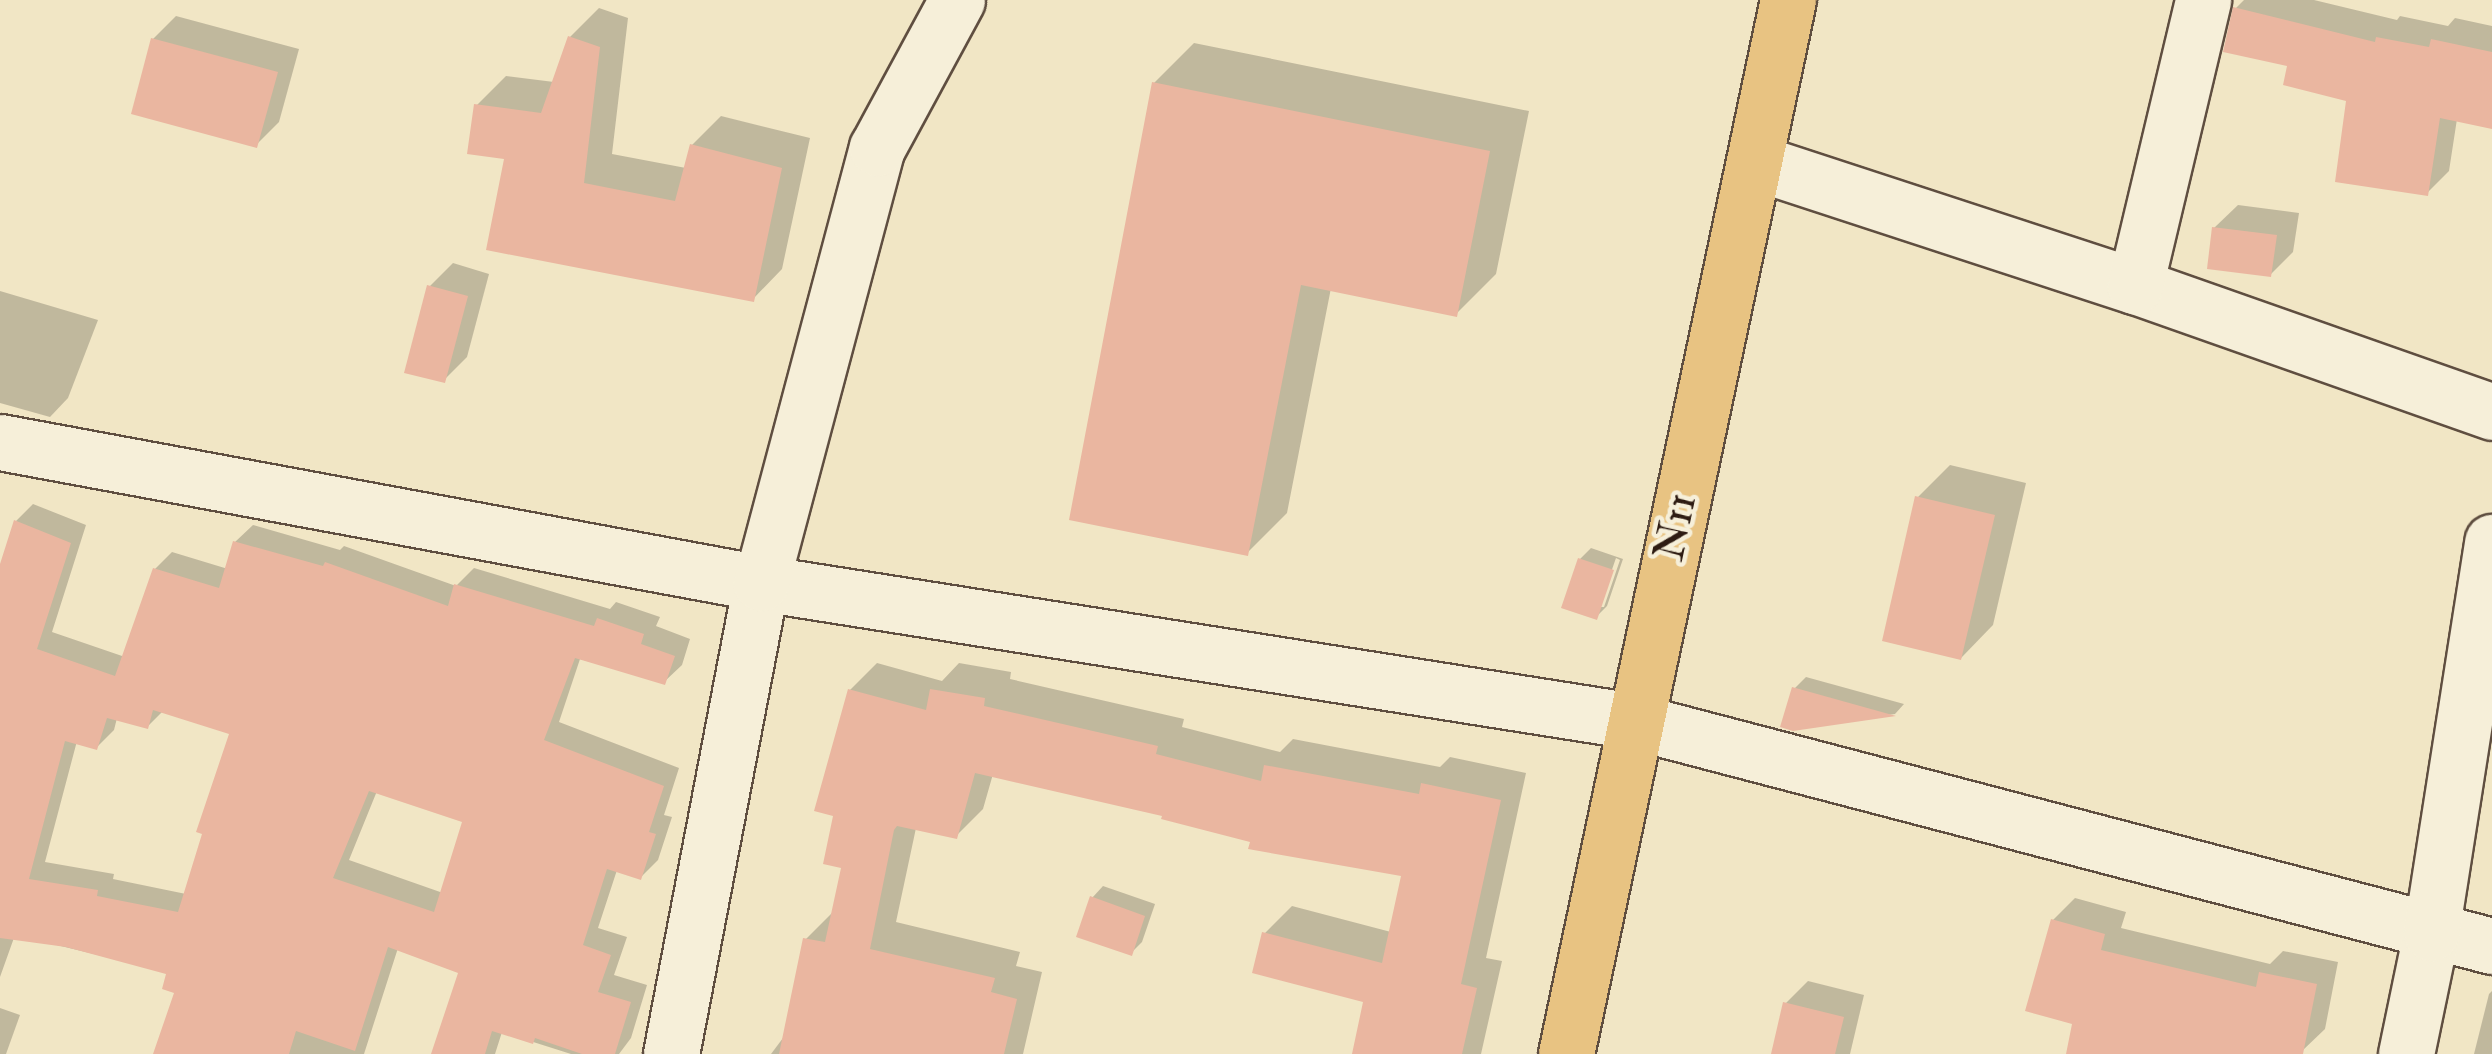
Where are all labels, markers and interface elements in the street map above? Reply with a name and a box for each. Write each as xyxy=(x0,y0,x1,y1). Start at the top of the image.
street label: N11 xyxy=(1644,489,1708,565)

